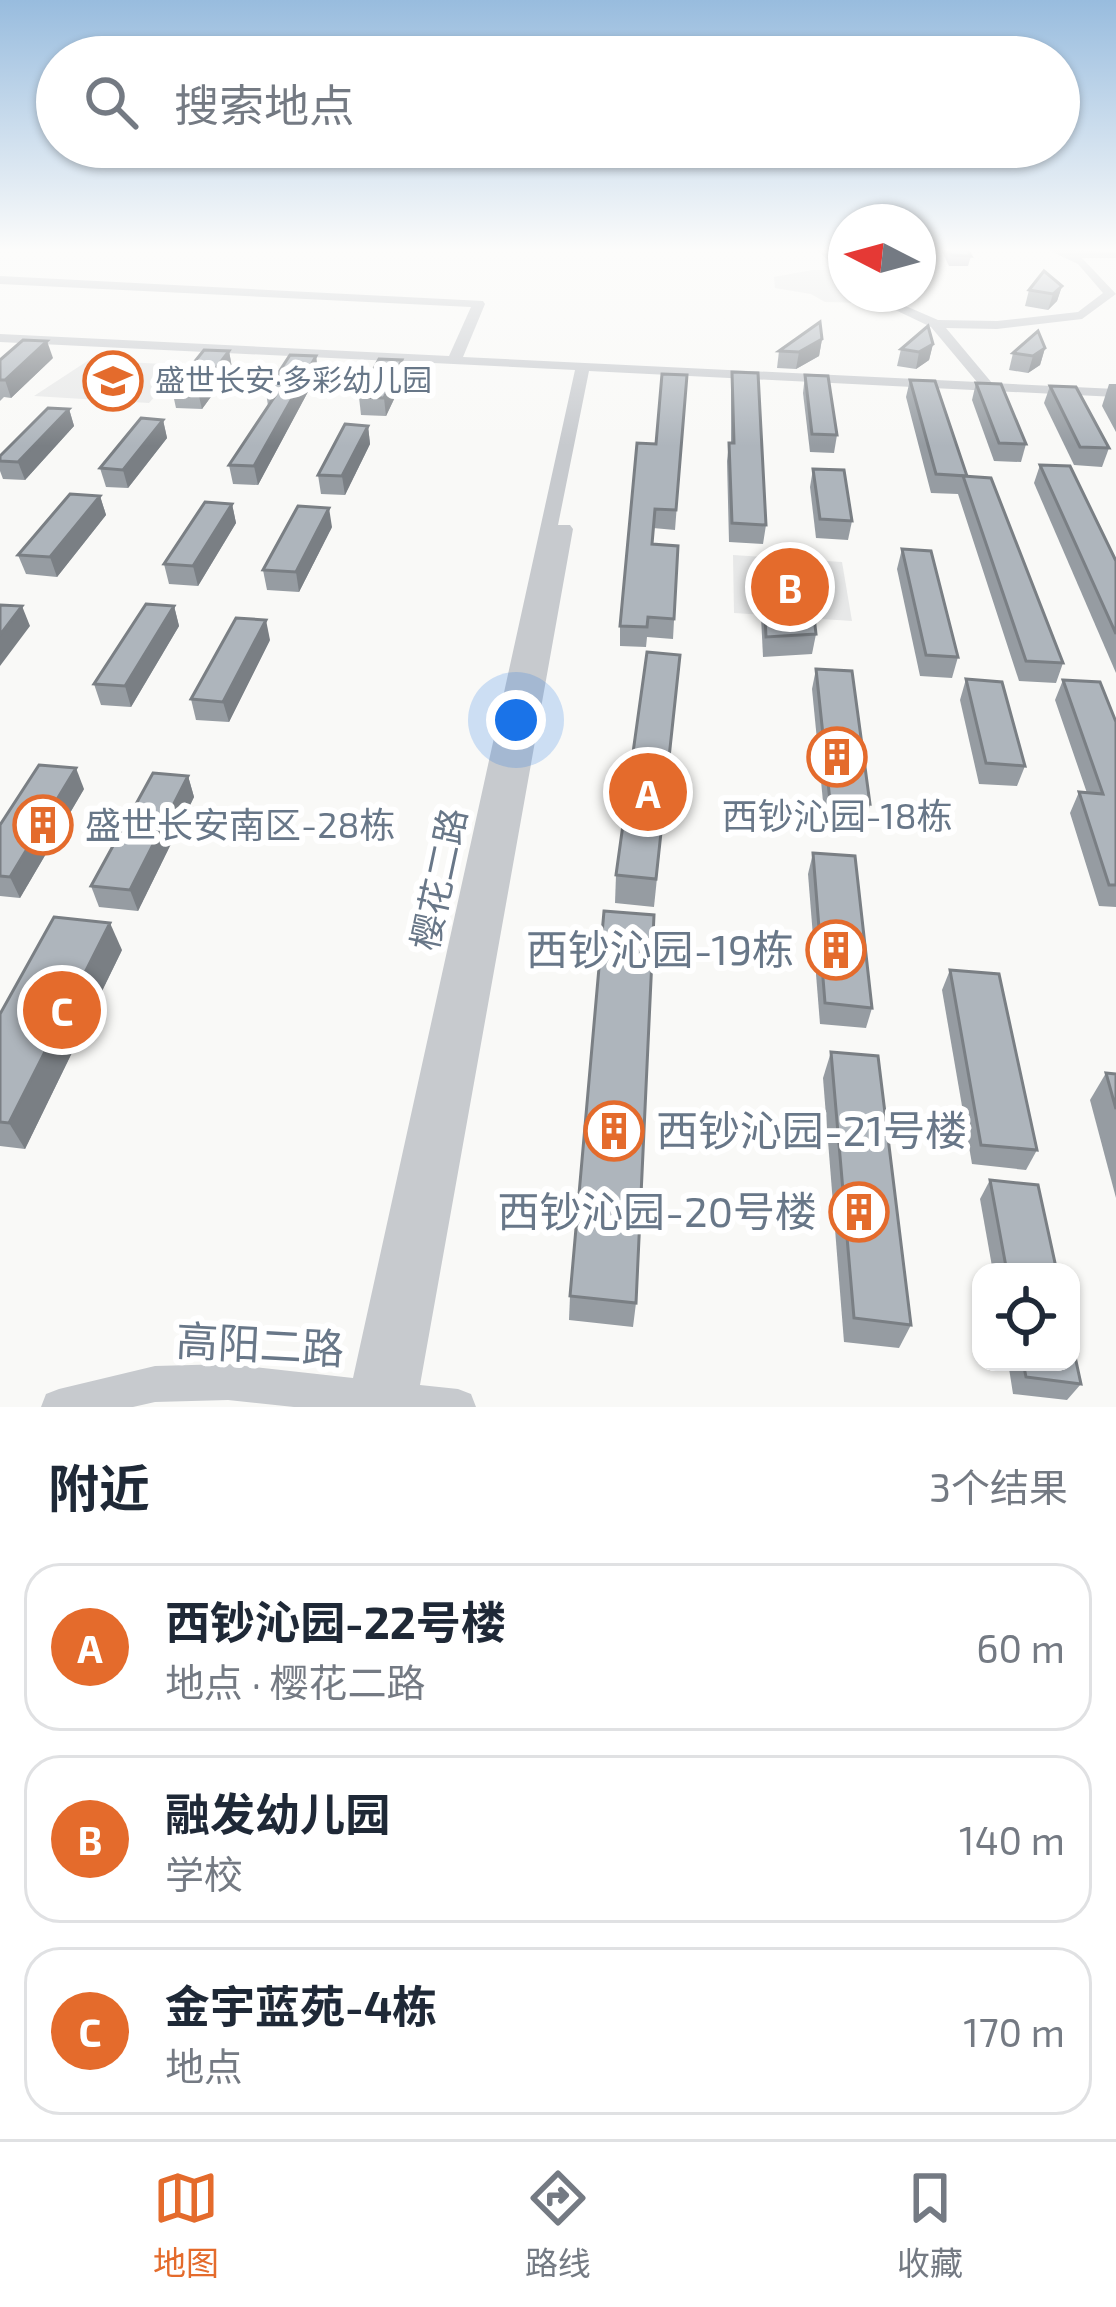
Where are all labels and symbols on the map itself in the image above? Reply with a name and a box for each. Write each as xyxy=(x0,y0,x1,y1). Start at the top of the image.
north arrow xyxy=(828,204,936,312)
school or university icon: 盛世长安·多彩幼儿园 xyxy=(82,350,144,412)
place label: 盛世长安·多彩幼儿园 xyxy=(155,361,432,397)
pin: B xyxy=(751,542,829,632)
your location xyxy=(486,690,546,750)
building icon: 西钞沁园-18栋 xyxy=(806,726,868,788)
pin: A xyxy=(609,747,687,837)
place label: 西钞沁园-18栋 xyxy=(721,793,953,836)
building icon: 盛世长安南区-28栋 xyxy=(12,794,74,856)
place label: 盛世长安南区-28栋 xyxy=(85,802,395,845)
street label: 樱花二路 xyxy=(402,804,474,954)
building icon: 西钞沁园-19栋 xyxy=(805,919,867,981)
place label: 西钞沁园-19栋 xyxy=(526,923,794,973)
pin: C xyxy=(23,965,101,1055)
building icon: 西钞沁园-21号楼 xyxy=(583,1100,645,1162)
place label: 西钞沁园-21号楼 xyxy=(656,1104,967,1154)
building icon: 西钞沁园-20号楼 xyxy=(828,1181,890,1243)
place label: 西钞沁园-20号楼 xyxy=(497,1185,817,1235)
street label: 高阳二路 xyxy=(175,1314,345,1372)

